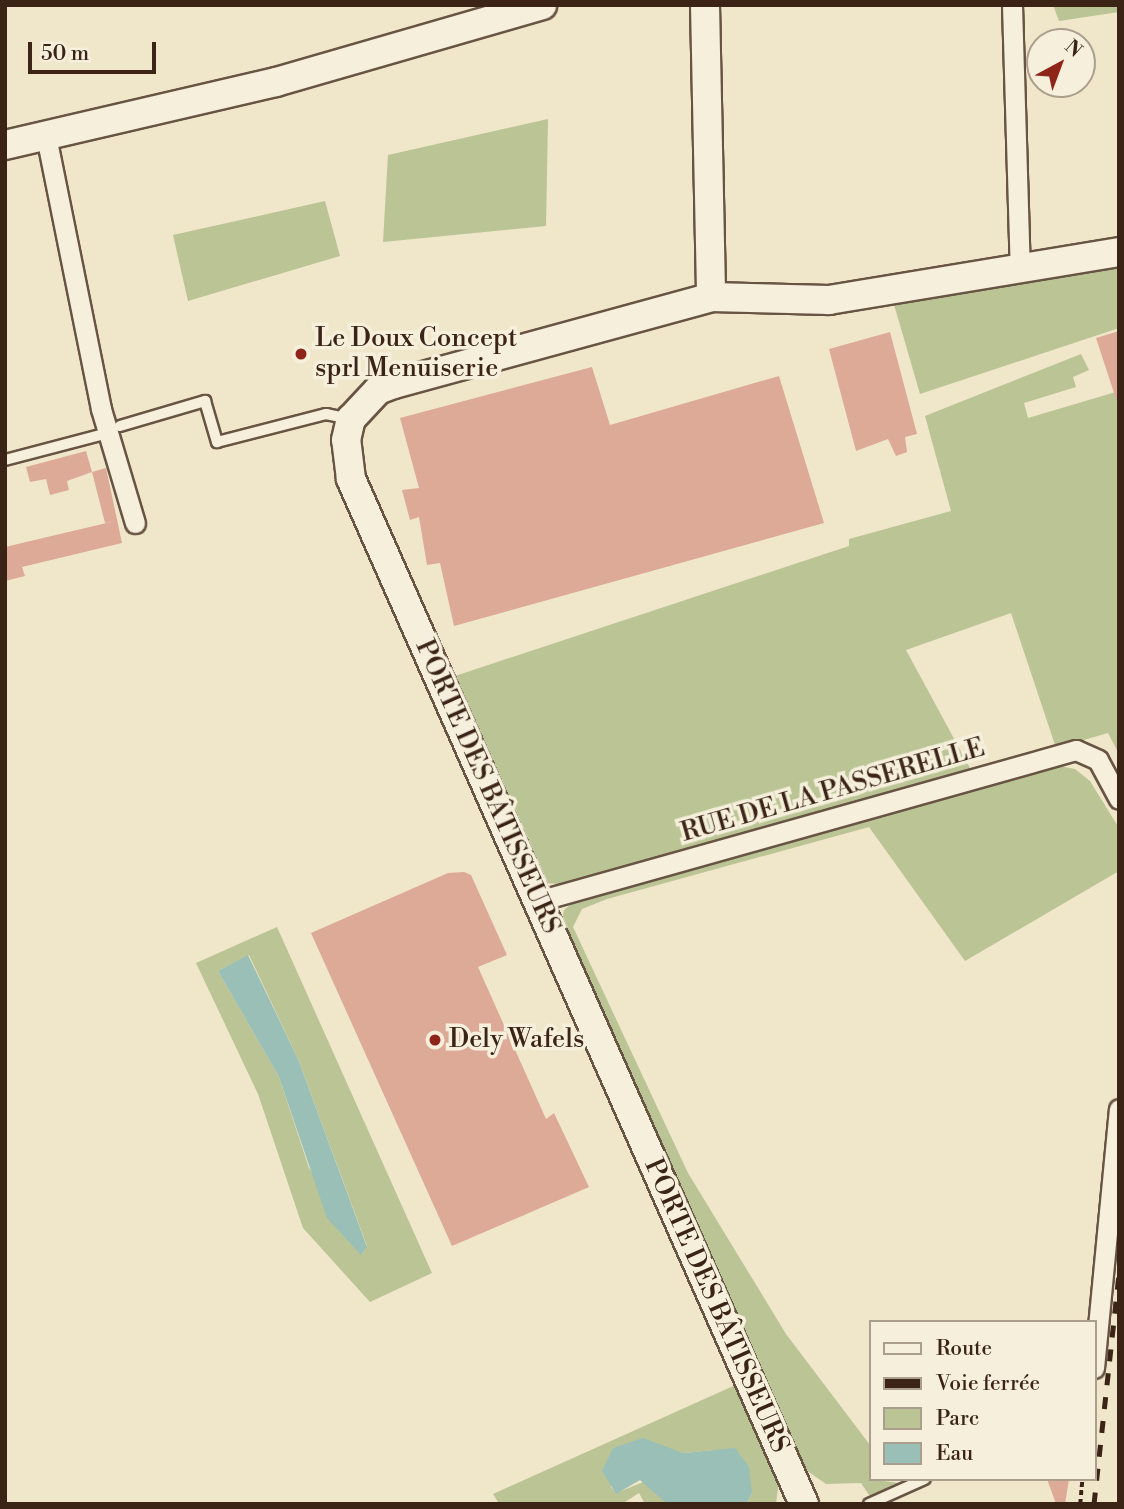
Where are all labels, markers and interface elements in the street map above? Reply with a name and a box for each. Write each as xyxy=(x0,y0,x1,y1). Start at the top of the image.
scale bar xyxy=(32,28,159,72)
north arrow xyxy=(1026,28,1096,98)
text: N xyxy=(1060,35,1087,63)
text: 50 m xyxy=(41,41,89,67)
place label: Le Doux Concept sprl Menuiserie xyxy=(315,323,517,384)
marker: Le Doux Concept sprl Menuiserie xyxy=(293,346,309,362)
street label: PORTE DES BÂTISSEURS xyxy=(408,635,566,939)
street label: RUE DE LA PASSERELLE xyxy=(678,733,988,849)
place label: Dely Wafels xyxy=(449,1024,584,1056)
marker: Dely Wafels xyxy=(427,1032,443,1048)
street label: PORTE DES BÂTISSEURS xyxy=(637,1154,795,1458)
legend xyxy=(869,1320,1096,1481)
text: Route xyxy=(936,1336,992,1362)
text: Voie ferrée xyxy=(936,1371,1040,1397)
text: Parc xyxy=(936,1406,979,1432)
text: Eau xyxy=(936,1441,973,1467)

